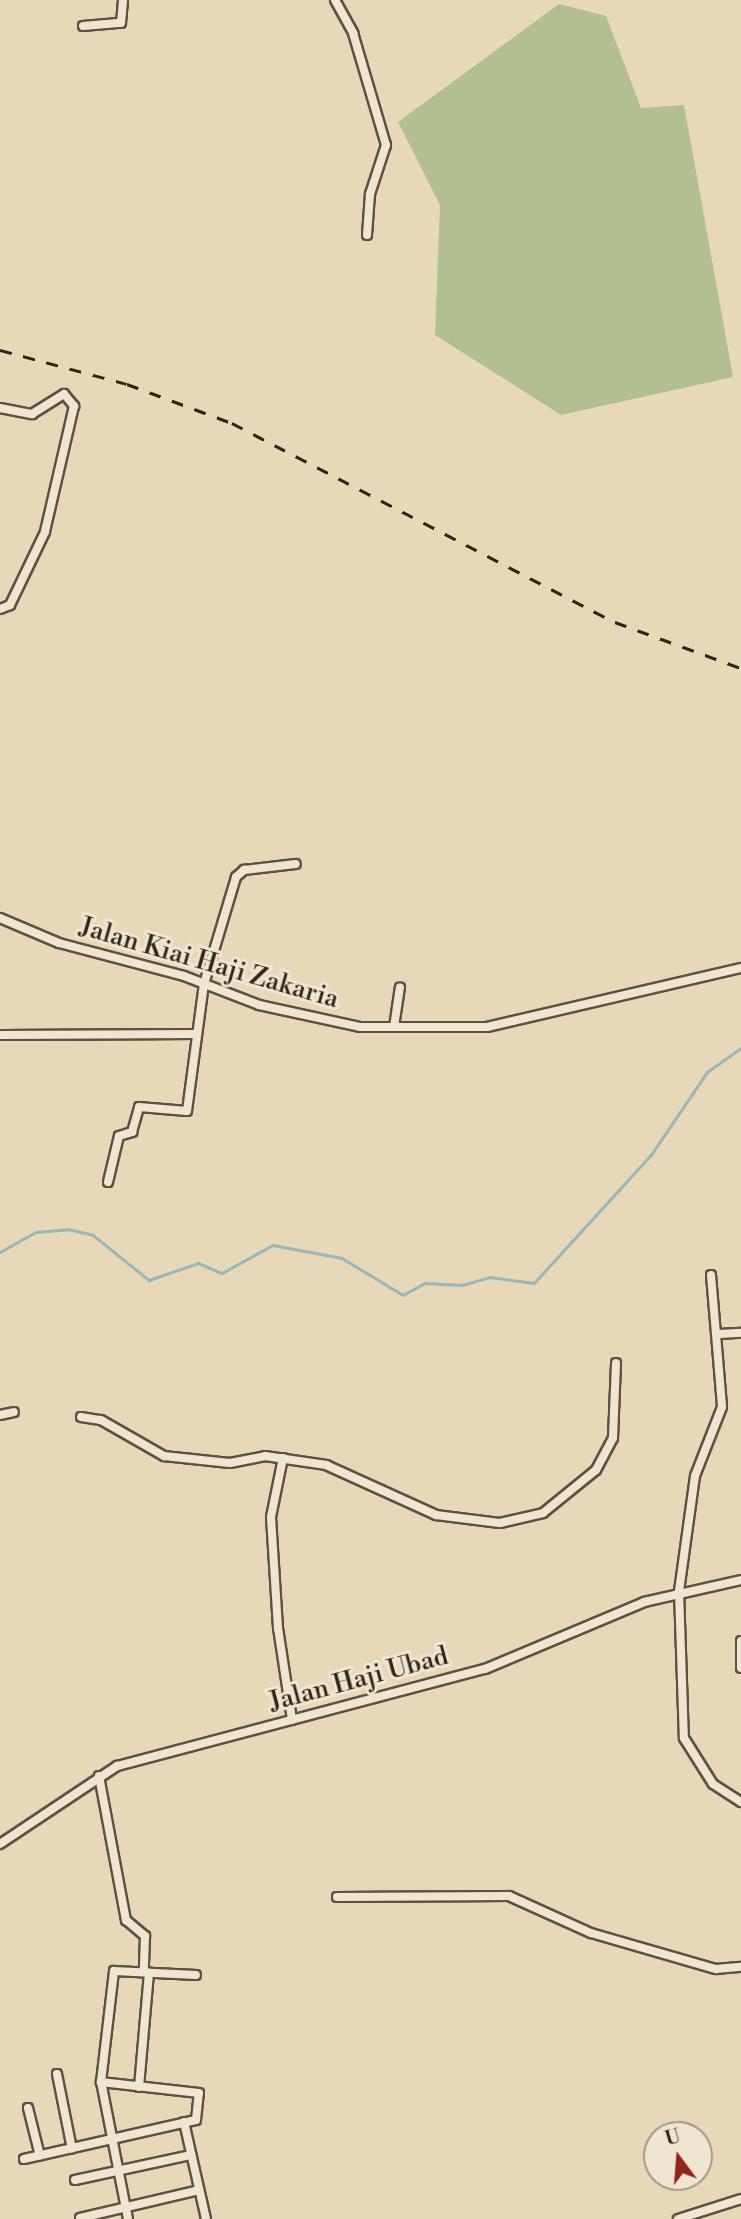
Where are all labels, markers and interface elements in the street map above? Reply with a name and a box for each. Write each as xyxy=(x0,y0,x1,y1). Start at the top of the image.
street label: Jalan Kiai Haji Zakaria xyxy=(76,912,342,1016)
street label: Jalan Haji Ubad xyxy=(266,1641,452,1719)
north arrow xyxy=(643,2121,713,2191)
text: U xyxy=(662,2124,683,2151)

